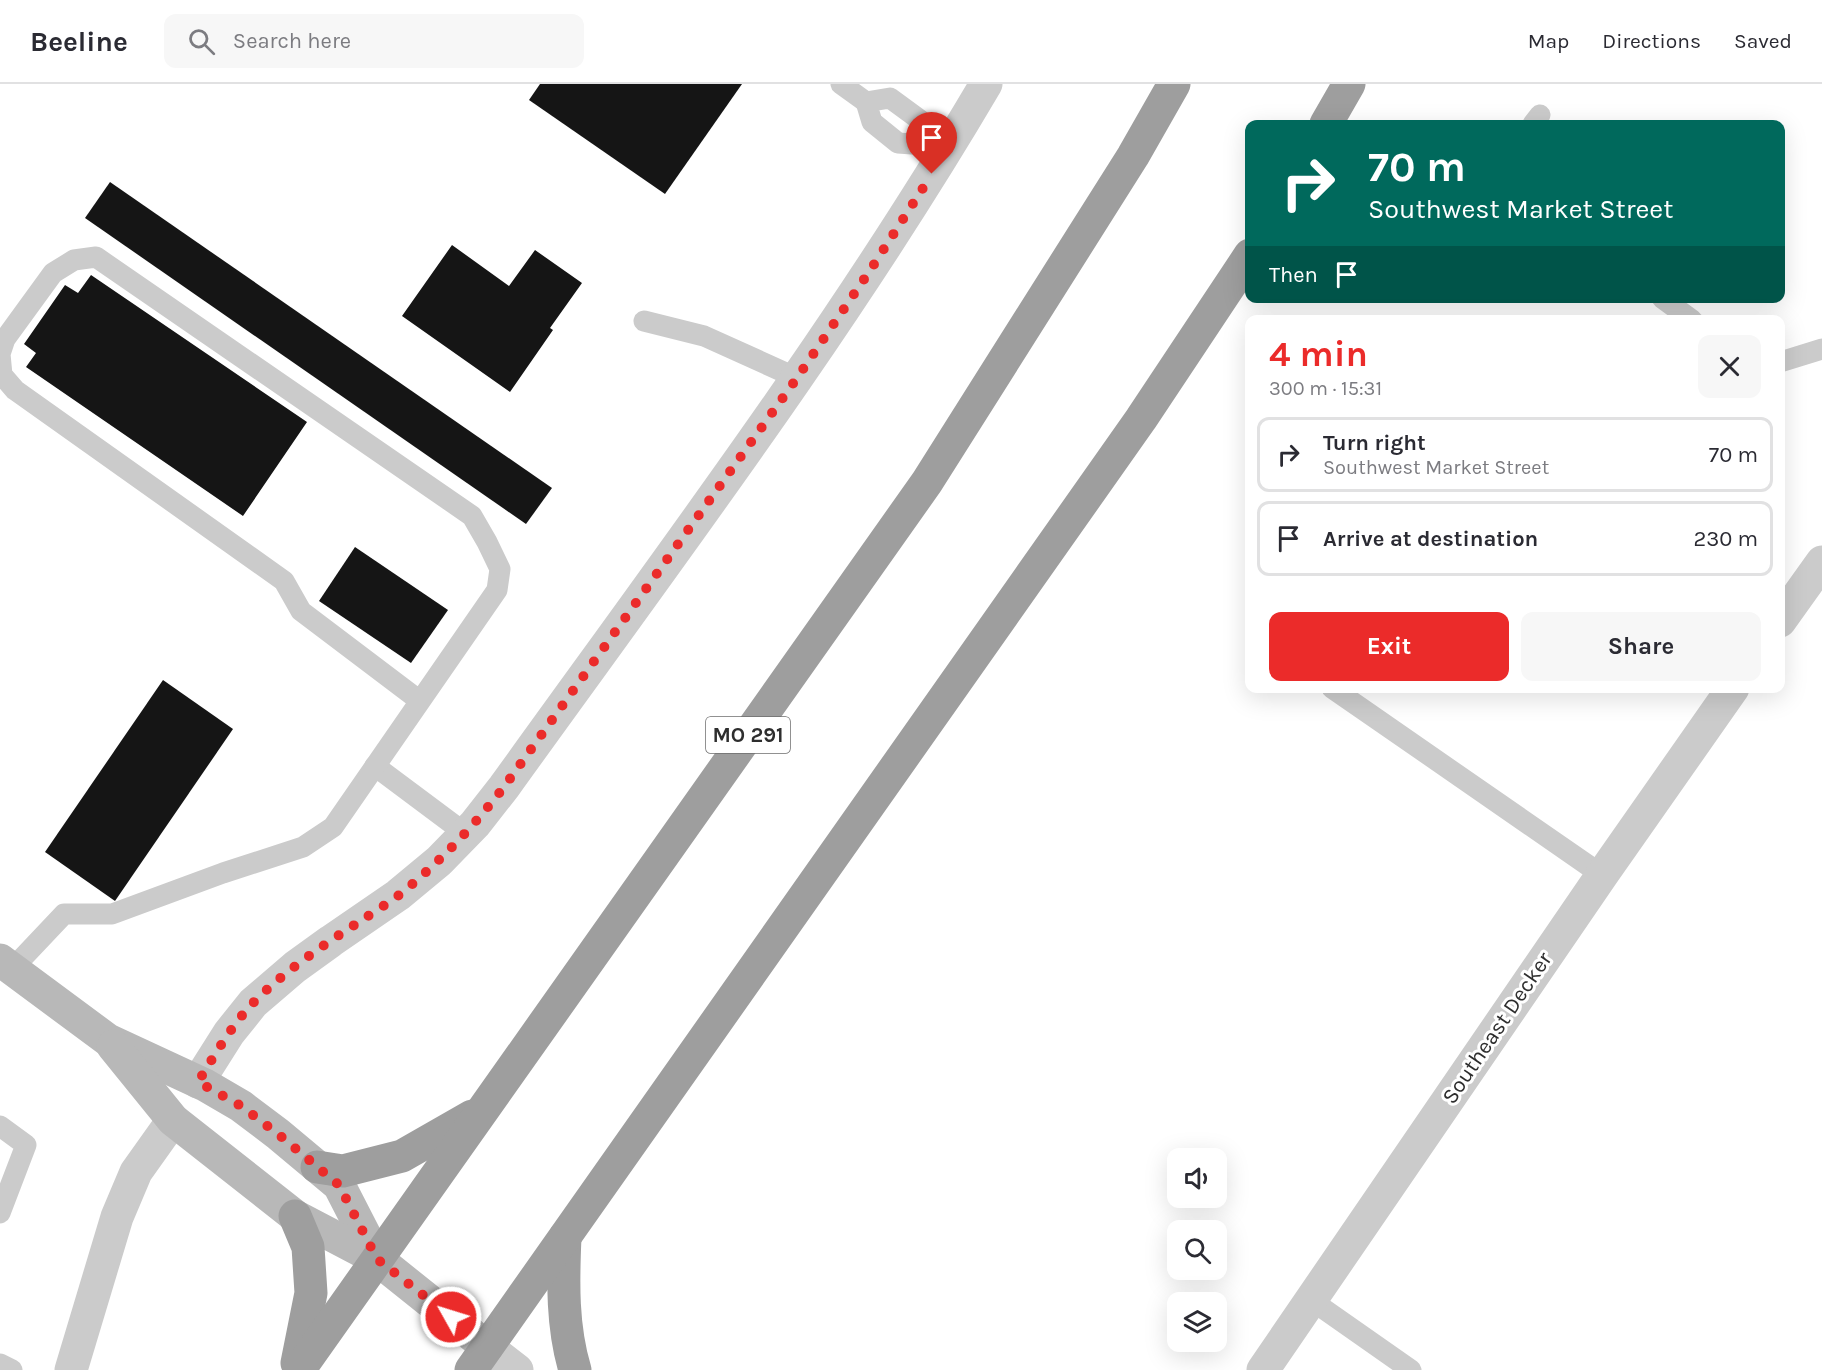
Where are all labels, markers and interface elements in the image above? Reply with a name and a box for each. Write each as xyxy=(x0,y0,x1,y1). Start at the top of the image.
search box xyxy=(164,14,584,68)
text: Beeline xyxy=(30,25,128,58)
icon: search xyxy=(185,25,218,58)
text: Search here xyxy=(233,28,351,54)
text: Map xyxy=(1528,29,1569,53)
text: Directions xyxy=(1602,29,1701,53)
text: Saved xyxy=(1734,29,1792,53)
pin xyxy=(906,112,957,174)
icon: arrive xyxy=(915,121,948,154)
text: 70 m xyxy=(1368,142,1466,192)
icon: right xyxy=(1269,144,1347,222)
text: Southwest Market Street xyxy=(1368,193,1673,225)
icon: arrive xyxy=(1330,258,1363,291)
text: Then xyxy=(1269,262,1318,288)
text: 4 min xyxy=(1269,333,1368,375)
button: close xyxy=(1698,335,1761,398)
text: 300 m · 15:31 xyxy=(1269,377,1382,400)
text: Turn right xyxy=(1323,430,1426,456)
icon: right xyxy=(1272,438,1305,471)
text: 70 m xyxy=(1709,442,1758,468)
text: Southwest Market Street xyxy=(1323,456,1549,479)
icon: arrive xyxy=(1272,522,1305,555)
text: Arrive at destination xyxy=(1323,526,1538,552)
text: 230 m xyxy=(1693,526,1758,552)
button: Exit xyxy=(1269,612,1509,681)
button: Share xyxy=(1521,612,1761,681)
road number: MO 291 xyxy=(706,717,790,753)
street label: Southeast Decker xyxy=(1437,947,1557,1109)
map controls xyxy=(1167,1148,1227,1352)
button: sound xyxy=(1167,1148,1227,1208)
button: search xyxy=(1167,1220,1227,1280)
position arrow xyxy=(419,1285,483,1349)
button: layers xyxy=(1167,1292,1227,1352)

